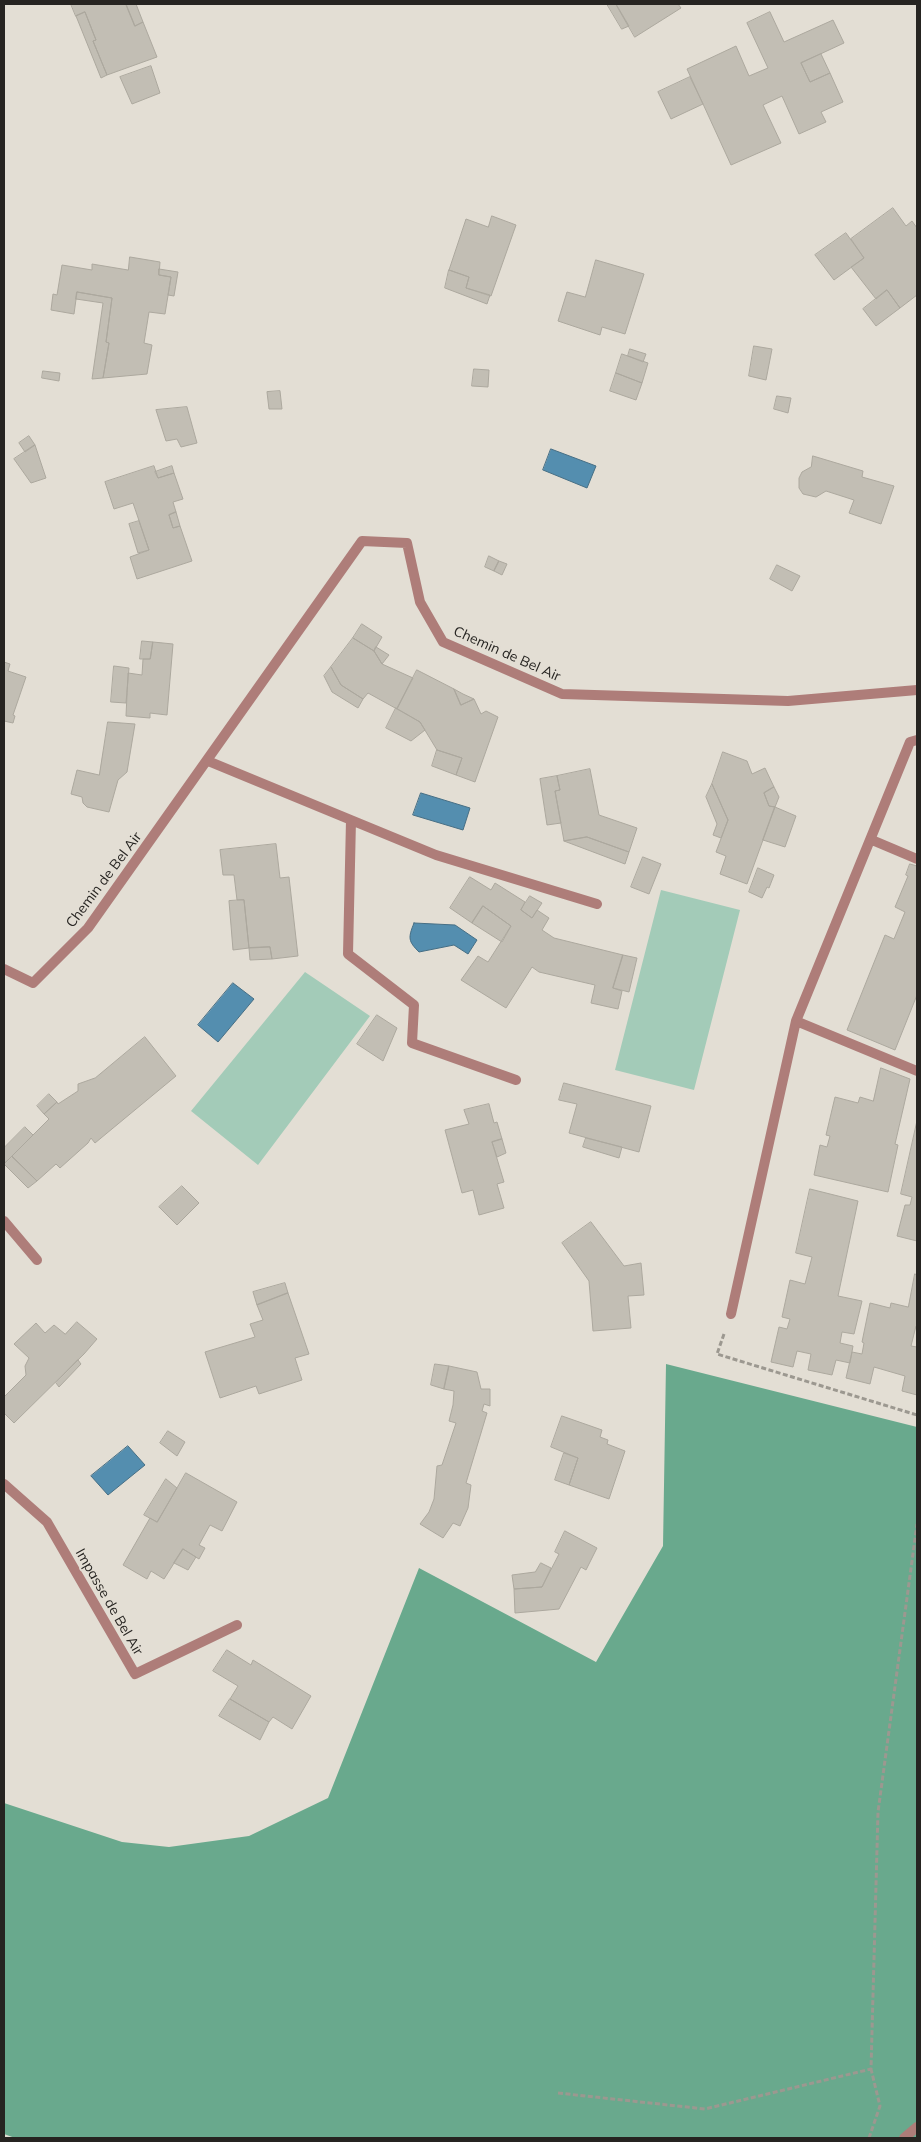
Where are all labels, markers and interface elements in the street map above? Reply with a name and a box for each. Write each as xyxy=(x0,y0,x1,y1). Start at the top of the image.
street label: Chemin de Bel Air xyxy=(451,623,563,685)
street label: Chemin de Bel Air xyxy=(63,829,145,931)
street label: Impasse de Bel Air xyxy=(72,1546,146,1658)

